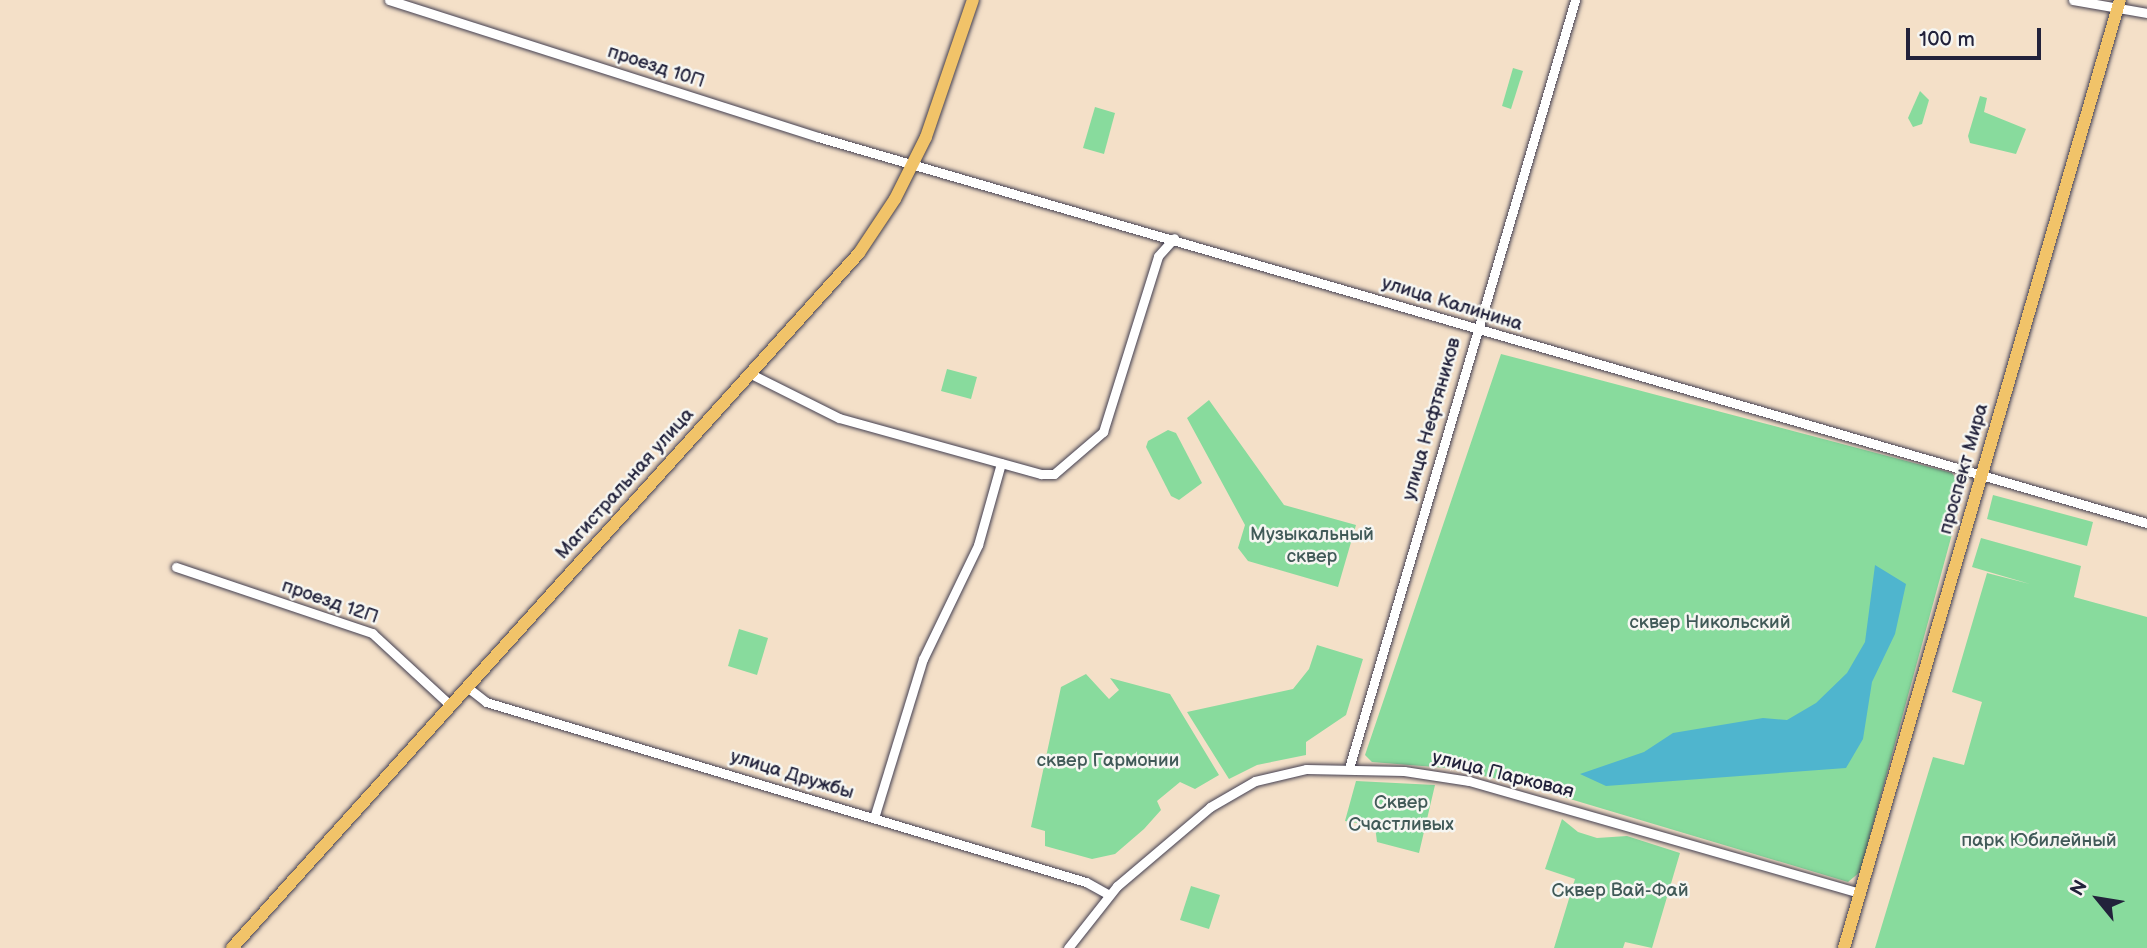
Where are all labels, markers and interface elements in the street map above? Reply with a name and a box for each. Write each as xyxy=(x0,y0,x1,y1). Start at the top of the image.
scale bar xyxy=(1909,14,2044,58)
text: 100 m xyxy=(1919,27,1975,52)
street label: проезд 10П xyxy=(605,41,707,93)
street label: улица Калинина xyxy=(1379,272,1525,336)
street label: улица Нефтяников xyxy=(1398,335,1466,503)
street label: проспект Мира xyxy=(1934,401,1994,537)
street label: Магистральная улица xyxy=(551,404,699,564)
park label: Музыкальный сквер xyxy=(1250,524,1374,568)
street label: проезд 12П xyxy=(279,575,381,629)
park label: сквер Никольский xyxy=(1629,612,1791,634)
street label: улица Дружбы xyxy=(727,745,857,805)
street label: улица Парковая xyxy=(1430,746,1576,804)
park label: сквер Гармонии xyxy=(1037,750,1179,772)
park label: Сквер Счастливых xyxy=(1348,792,1454,836)
park label: парк Юбилейный xyxy=(1961,830,2117,852)
north arrow xyxy=(2063,864,2133,934)
text: N xyxy=(2066,876,2093,900)
park label: Сквер Вай-Фай xyxy=(1551,880,1689,902)

